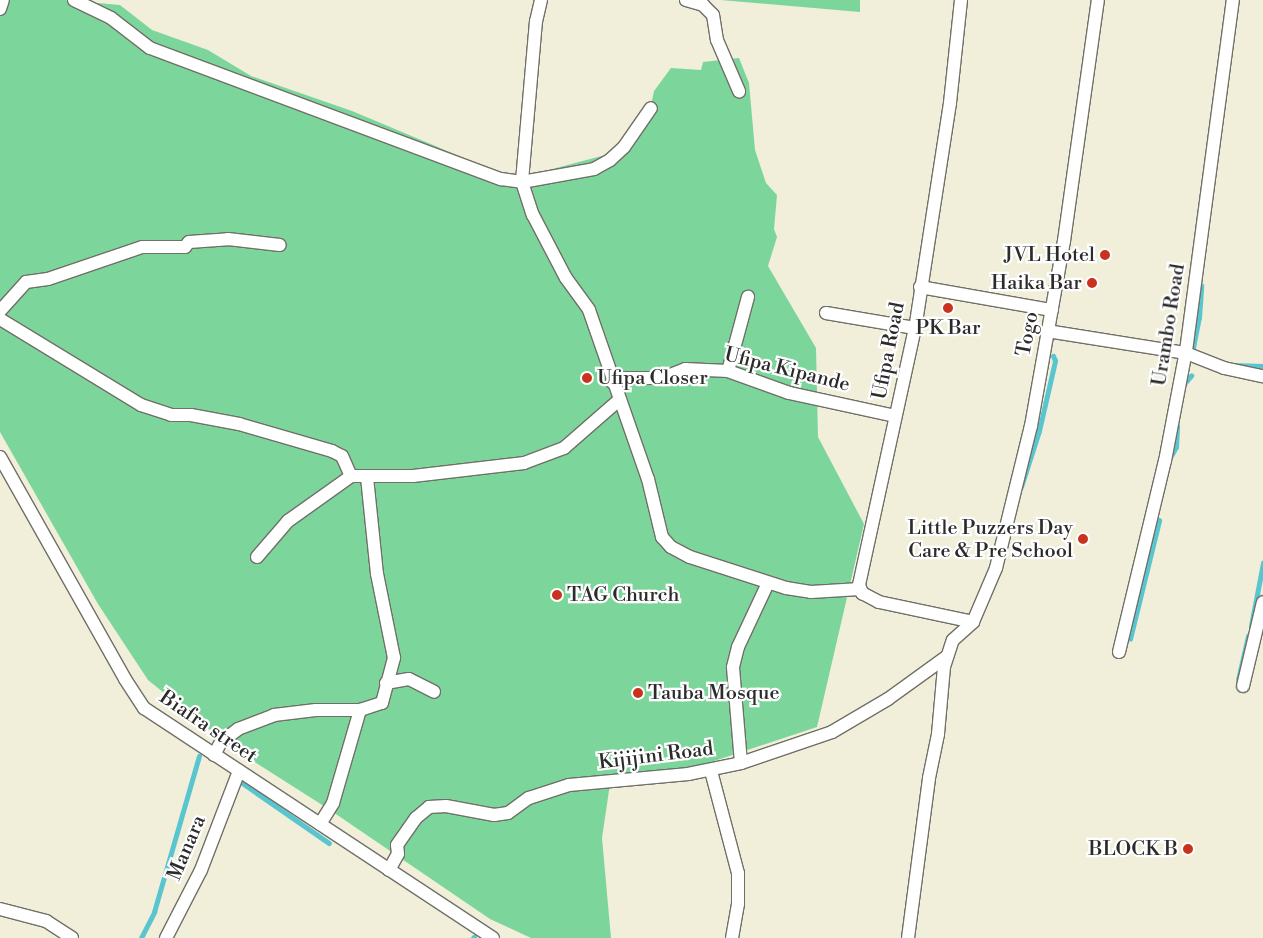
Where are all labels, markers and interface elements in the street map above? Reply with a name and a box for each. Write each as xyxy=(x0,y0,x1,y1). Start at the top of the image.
place label: JVL Hotel xyxy=(1004,243,1095,267)
marker: JVL Hotel xyxy=(1099,249,1111,261)
street label: Urambo Road xyxy=(1147,262,1191,388)
place label: Haika Bar xyxy=(991,271,1082,295)
marker: Haika Bar xyxy=(1086,277,1098,289)
street label: Ufipa Road xyxy=(868,300,910,402)
marker: PK Bar xyxy=(942,302,954,314)
street label: Togo xyxy=(1012,310,1044,358)
place label: PK Bar xyxy=(915,316,981,340)
street label: Ufipa Kipande xyxy=(722,343,852,397)
place label: Ufipa Closer xyxy=(597,366,708,390)
marker: Ufipa Closer xyxy=(581,372,593,384)
place label: Little Puzzers Day Care & Pre School xyxy=(908,516,1073,563)
marker: Little Puzzers Day Care & Pre School xyxy=(1077,533,1089,545)
place label: TAG Church xyxy=(567,583,679,607)
marker: TAG Church xyxy=(551,589,563,601)
place label: Tauba Mosque xyxy=(648,681,780,705)
street label: Biafra street xyxy=(155,686,261,768)
marker: Tauba Mosque xyxy=(632,687,644,699)
street label: Kijijini Road xyxy=(597,737,715,775)
street label: Manara xyxy=(163,812,211,884)
place label: BLOCK B xyxy=(1088,837,1178,861)
marker: BLOCK B xyxy=(1182,843,1194,855)

